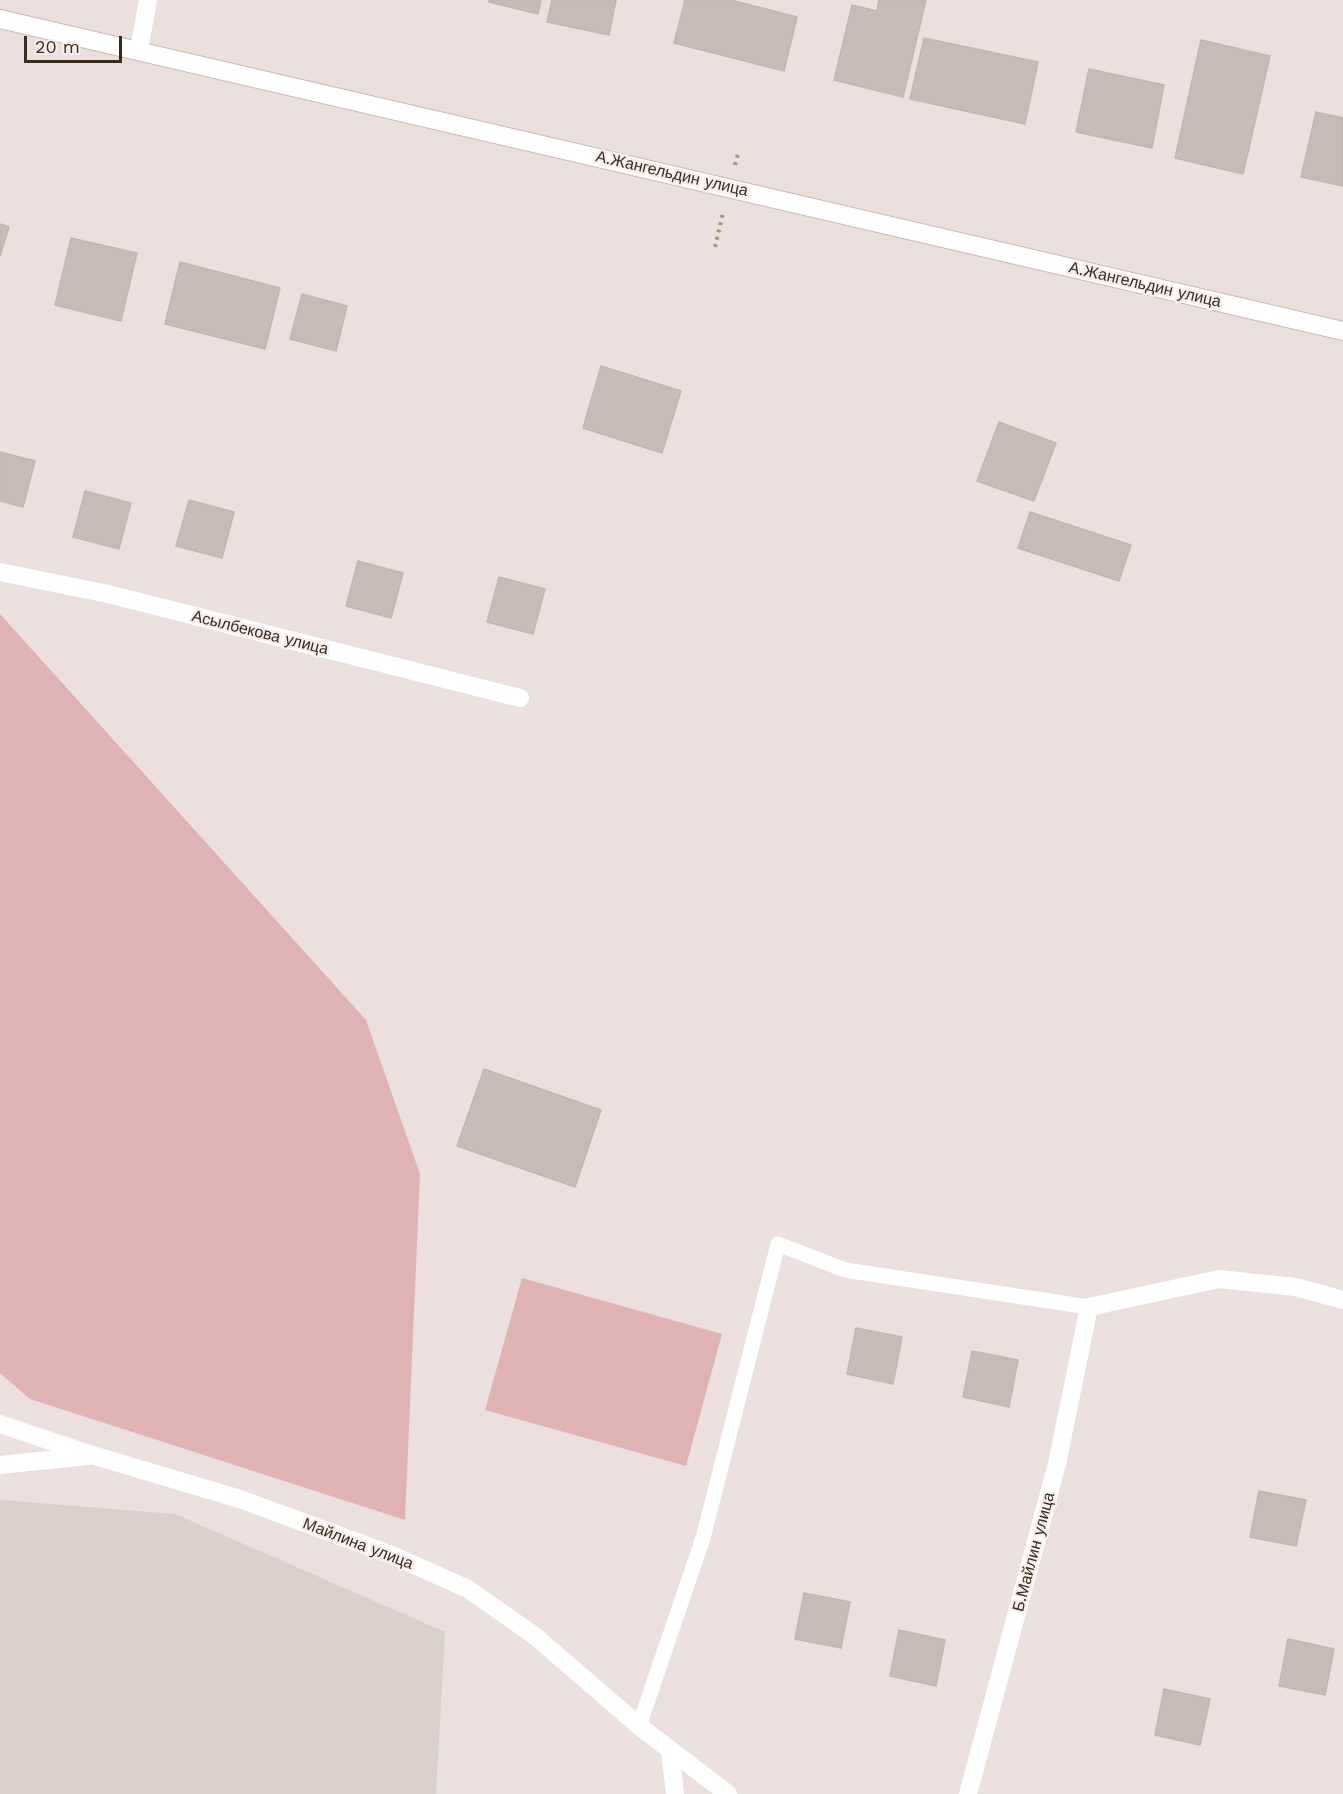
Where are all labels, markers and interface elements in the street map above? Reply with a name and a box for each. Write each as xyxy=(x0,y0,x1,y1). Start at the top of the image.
scale bar xyxy=(27,24,124,62)
text: 20 m xyxy=(35,36,80,57)
street label: А.Жангельдин улица xyxy=(594,147,750,201)
street label: А.Жангельдин улица xyxy=(1067,258,1223,312)
street label: Асылбекова улица xyxy=(190,607,330,659)
street label: Б.Майлин улица xyxy=(1009,1490,1059,1614)
street label: Майлина улица xyxy=(300,1514,416,1574)

